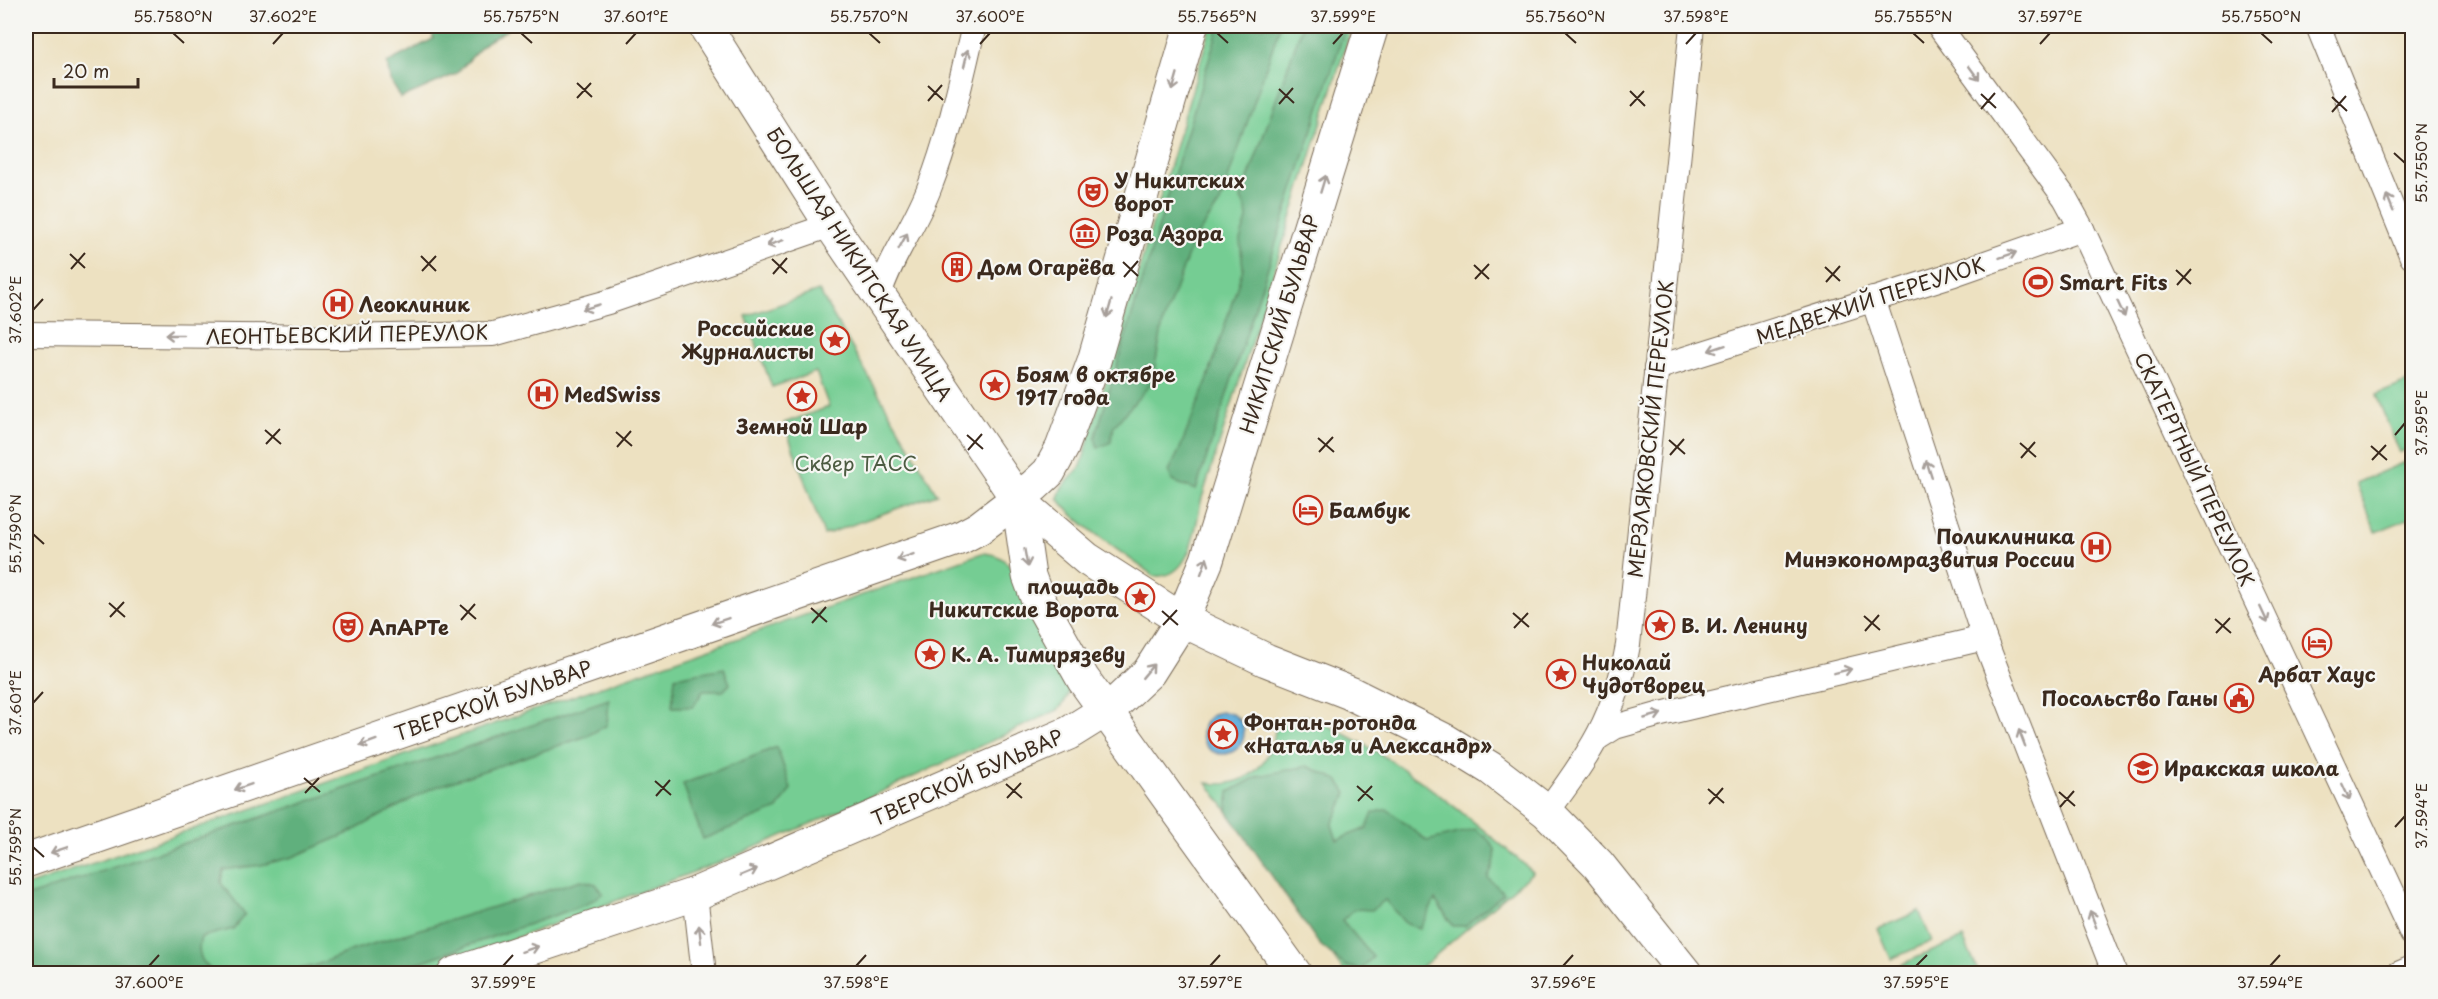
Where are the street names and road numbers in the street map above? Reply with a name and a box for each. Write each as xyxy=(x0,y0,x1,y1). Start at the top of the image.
street label: БОЛЬШАЯ НИКИТСКАЯ УЛИЦА xyxy=(760,121,960,407)
street label: НИКИТСКИЙ БУЛЬВАР xyxy=(1231,211,1327,437)
street label: МЕДВЕЖИЙ ПЕРЕУЛОК xyxy=(1752,249,1988,351)
street label: МЕРЗЛЯКОВСКИЙ ПЕРЕУЛОК xyxy=(1619,279,1681,579)
street label: ЛЕОНТЬЕВСКИЙ ПЕРЕУЛОК xyxy=(206,317,488,351)
street label: СКАТЕРТНЫЙ ПЕРЕУЛОК xyxy=(2127,347,2263,591)
street label: ТВЕРСКОЙ БУЛЬВАР xyxy=(390,652,596,748)
street label: ТВЕРСКОЙ БУЛЬВАР xyxy=(866,721,1068,833)

